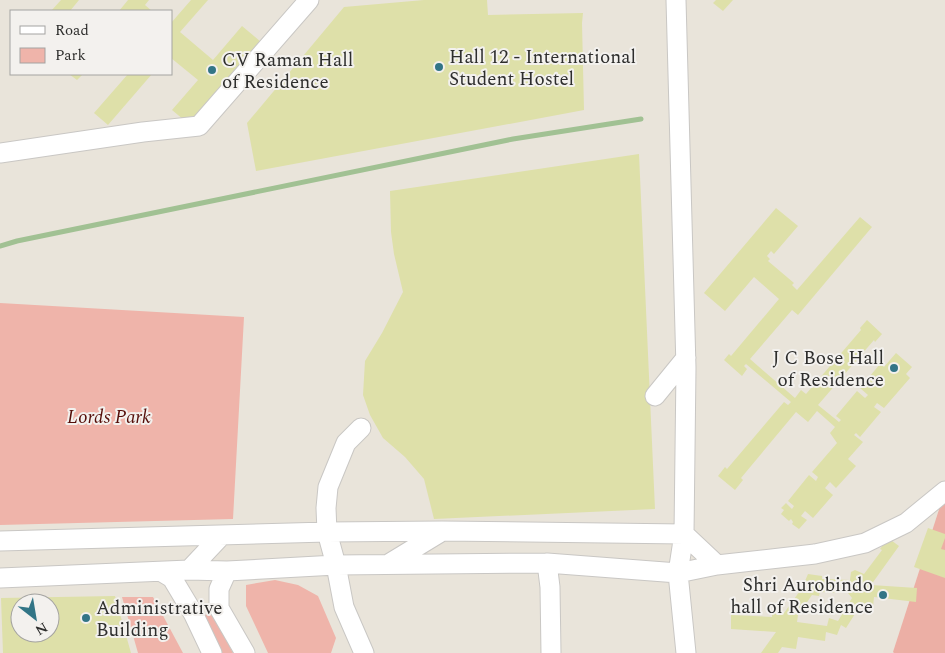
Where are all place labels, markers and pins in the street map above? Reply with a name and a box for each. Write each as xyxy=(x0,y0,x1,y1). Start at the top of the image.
place label: Hall 12 - International Student Hostel xyxy=(449,43,636,94)
place label: CV Raman Hall of Residence xyxy=(222,46,353,97)
marker: Hall 12 - International Student Hostel xyxy=(433,61,445,73)
marker: CV Raman Hall of Residence xyxy=(206,64,218,76)
place label: J C Bose Hall of Residence xyxy=(772,344,884,395)
marker: J C Bose Hall of Residence xyxy=(888,362,900,374)
place label: Shri Aurobindo hall of Residence xyxy=(730,571,873,622)
marker: Shri Aurobindo hall of Residence xyxy=(877,589,889,601)
place label: Administrative Building xyxy=(96,594,223,645)
marker: Administrative Building xyxy=(80,612,92,624)

